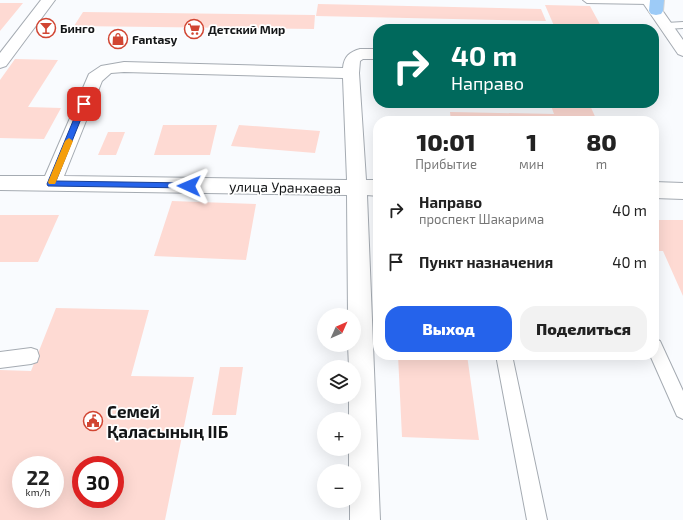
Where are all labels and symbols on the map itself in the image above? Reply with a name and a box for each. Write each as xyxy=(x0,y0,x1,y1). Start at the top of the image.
bar icon: Бинго xyxy=(35,17,57,39)
supermarket icon: Детский Мир xyxy=(183,18,205,40)
place label: Бинго xyxy=(60,21,95,35)
place label: Детский Мир xyxy=(208,22,285,36)
shop icon: Fantasy xyxy=(107,28,129,50)
place label: Fantasy xyxy=(132,32,178,47)
pin xyxy=(67,87,101,121)
position arrow xyxy=(168,165,210,207)
street label: улица Уранхаева xyxy=(229,178,341,196)
north arrow xyxy=(317,308,361,352)
place label: Семей Қаласының ІІБ xyxy=(107,401,228,441)
public building icon: Семей Қаласының ІІБ xyxy=(82,410,104,432)
speed limit sign: 30 xyxy=(72,456,124,508)

